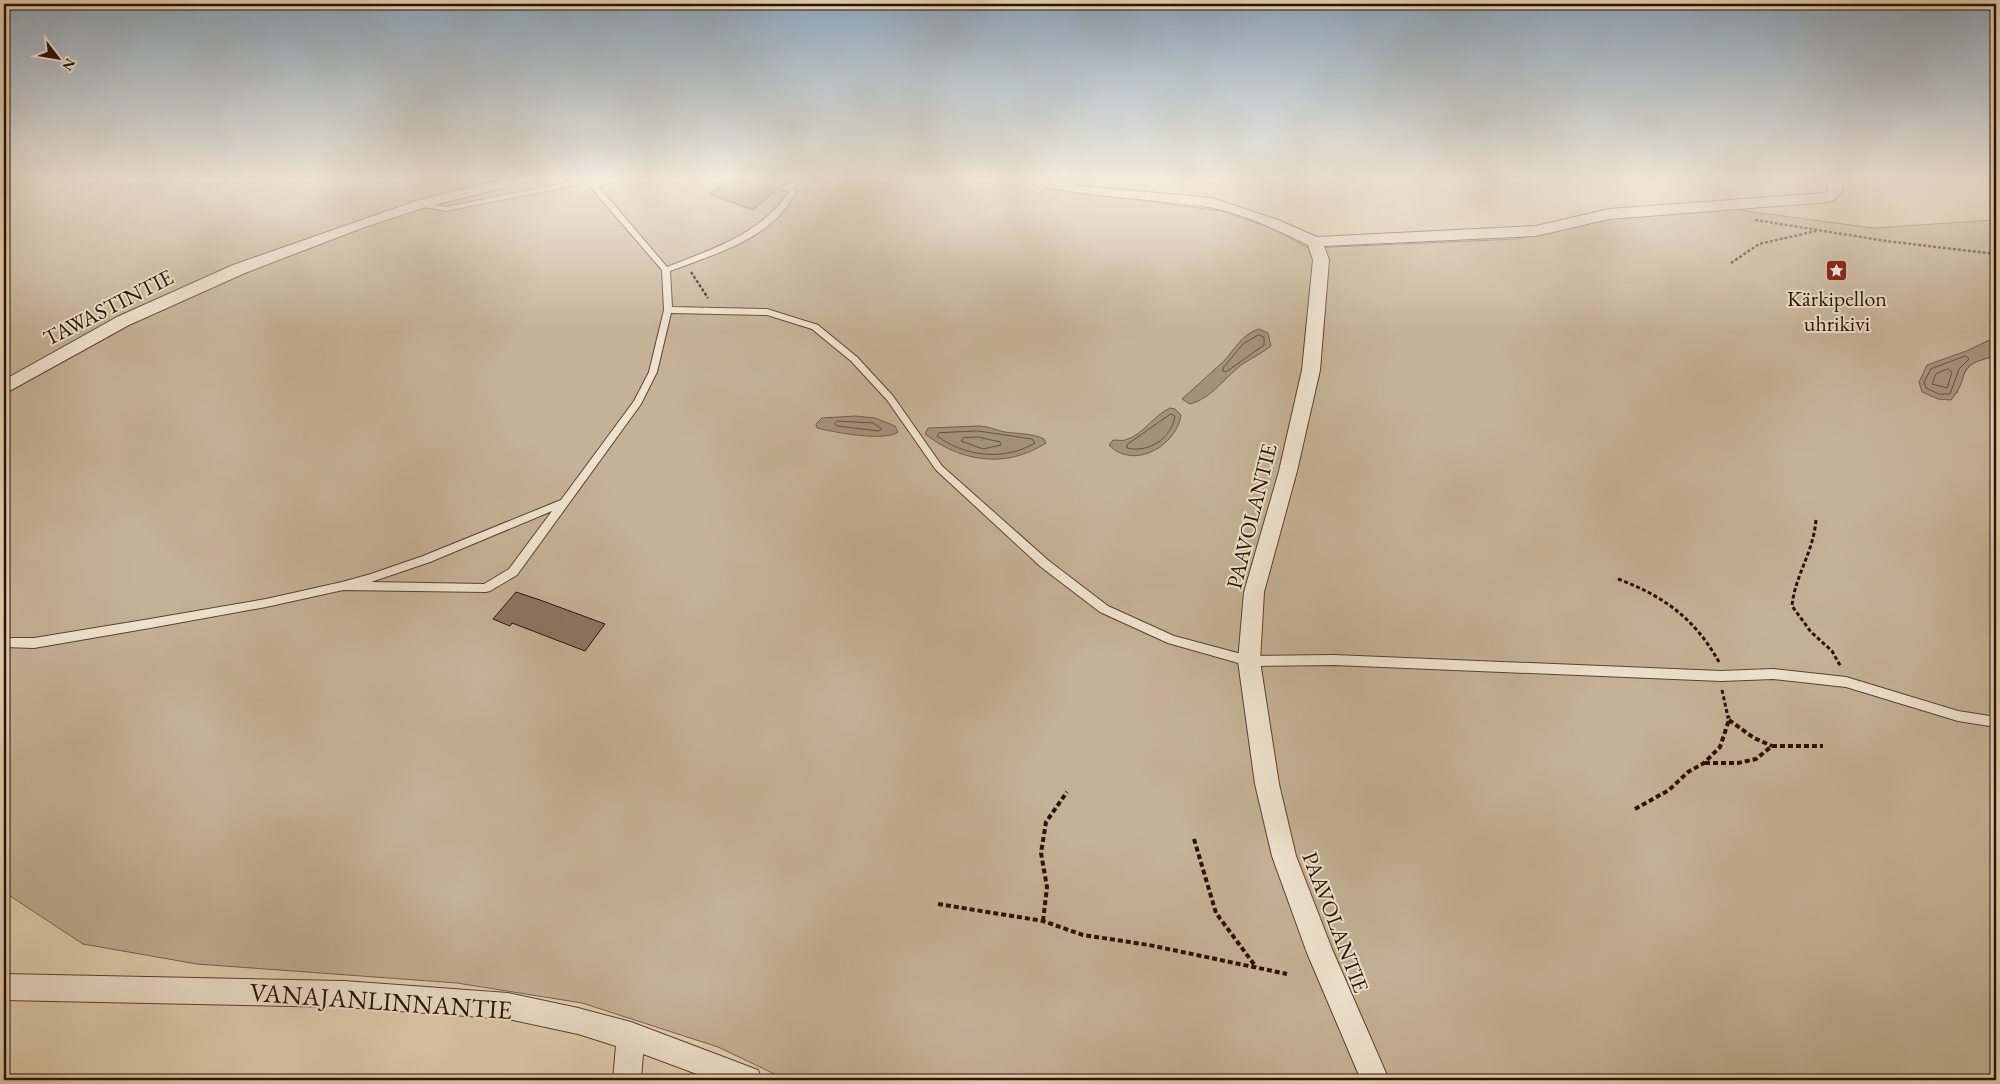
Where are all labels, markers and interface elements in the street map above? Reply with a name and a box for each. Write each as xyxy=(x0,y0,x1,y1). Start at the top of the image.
north arrow xyxy=(32,32,82,82)
text: N xyxy=(58,55,80,75)
place icon: Kärkipellon uhrikivi xyxy=(1825,259,1849,283)
street label: TAWASTINTIE xyxy=(38,262,178,353)
place label: Kärkipellon uhrikivi xyxy=(1787,284,1887,338)
street label: PAAVOLANTIE xyxy=(1219,441,1284,592)
street label: PAAVOLANTIE xyxy=(1295,848,1376,997)
street label: VANAJANLINNANTIE xyxy=(249,975,514,1027)

